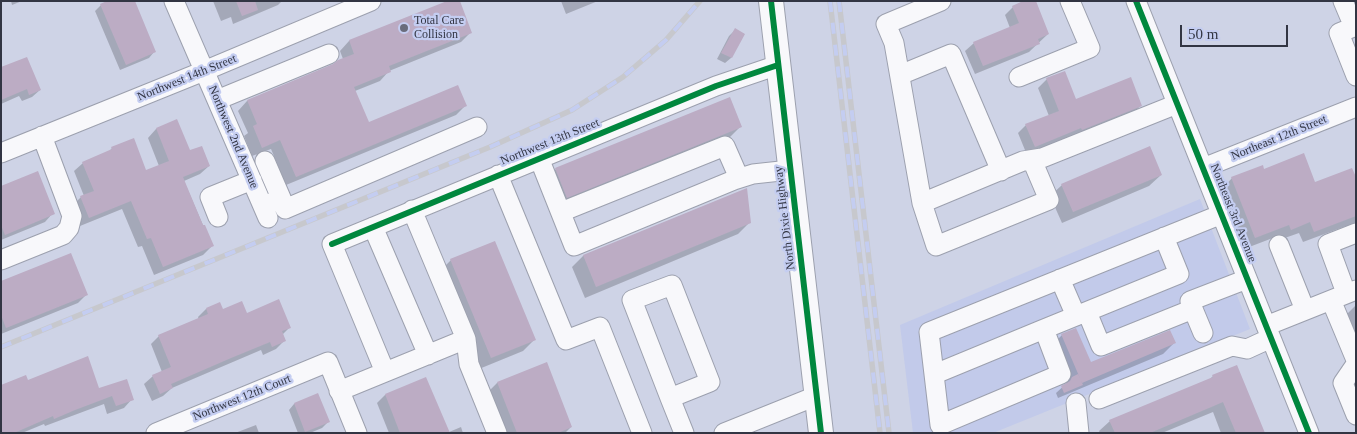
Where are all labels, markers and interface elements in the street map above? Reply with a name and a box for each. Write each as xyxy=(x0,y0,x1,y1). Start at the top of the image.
place label: Total Care Collision xyxy=(414,14,464,42)
scale bar xyxy=(1182,15,1290,47)
marker: Total Care Collision xyxy=(398,22,410,34)
text: 50 m xyxy=(1188,26,1218,42)
street label: Northwest 14th Street xyxy=(135,52,239,104)
street label: Northwest 2nd Avenue xyxy=(205,83,261,191)
street label: Northeast 12th Street xyxy=(1229,112,1329,164)
street label: Northwest 13th Street xyxy=(498,116,602,168)
street label: Northeast 3rd Avenue xyxy=(1207,162,1259,264)
street label: North Dixie Highway xyxy=(771,165,799,271)
street label: Northwest 12th Court xyxy=(191,372,293,424)

